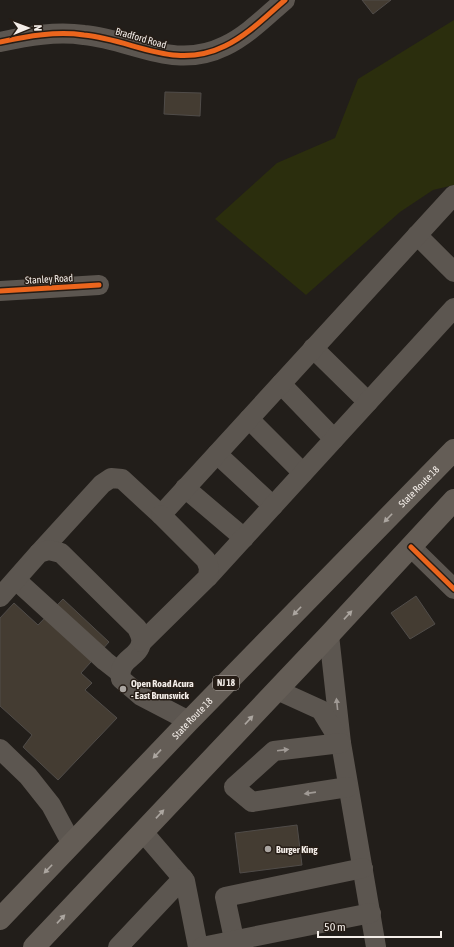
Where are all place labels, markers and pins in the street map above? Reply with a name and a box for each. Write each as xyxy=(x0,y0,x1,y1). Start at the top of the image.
place label: Open Road Acura - East Brunswick xyxy=(131,678,194,701)
marker: Open Road Acura - East Brunswick xyxy=(118,684,128,694)
marker: Burger King xyxy=(263,844,273,854)
place label: Burger King xyxy=(276,844,318,855)

